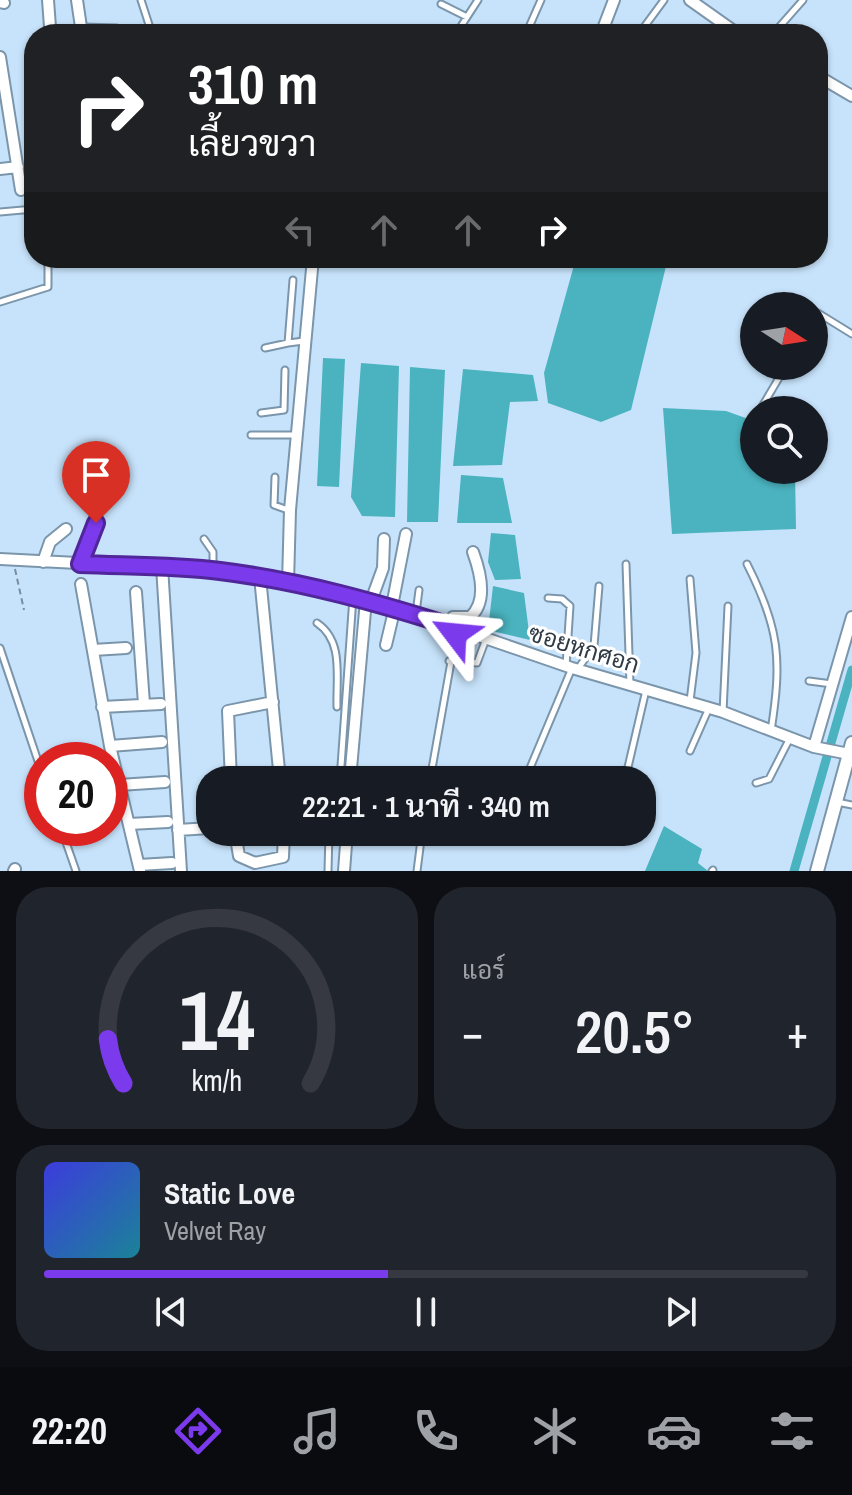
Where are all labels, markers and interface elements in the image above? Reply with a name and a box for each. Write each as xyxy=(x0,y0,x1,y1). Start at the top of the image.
text: 310 m xyxy=(188,46,318,121)
icon: right xyxy=(56,56,160,160)
text: เลี้ยวขวา xyxy=(188,119,316,167)
icon: left xyxy=(278,208,322,252)
icon: ahead xyxy=(362,208,406,252)
icon: ahead xyxy=(446,208,490,252)
icon: right xyxy=(530,208,574,252)
north arrow xyxy=(740,292,828,380)
map controls xyxy=(740,292,828,484)
button: search xyxy=(740,396,828,484)
pin xyxy=(62,441,130,523)
icon: arrive xyxy=(74,453,118,497)
position arrow xyxy=(413,592,497,676)
street label: ซอยหกศอก xyxy=(525,616,644,680)
speed limit sign: 20 xyxy=(24,742,128,846)
text: 22:21 · 1 นาที · 340 m xyxy=(302,786,550,826)
text: แอร์ xyxy=(462,952,505,987)
text: 14 xyxy=(179,964,255,1076)
text: 20.5° xyxy=(575,991,695,1072)
text: − xyxy=(462,1002,483,1062)
text: + xyxy=(787,1002,808,1062)
text: km/h xyxy=(192,1061,242,1100)
text: Static Love xyxy=(164,1173,295,1213)
text: Velvet Ray xyxy=(164,1213,266,1248)
icon: previous xyxy=(149,1290,193,1334)
icon: pause xyxy=(404,1290,448,1334)
icon: next xyxy=(659,1290,703,1334)
icon: directions xyxy=(170,1403,226,1459)
icon: music xyxy=(289,1403,345,1459)
icon: phone xyxy=(408,1403,464,1459)
icon: climate xyxy=(527,1403,583,1459)
icon: car xyxy=(646,1403,702,1459)
icon: filters xyxy=(764,1403,820,1459)
text: 22:20 xyxy=(31,1407,107,1455)

